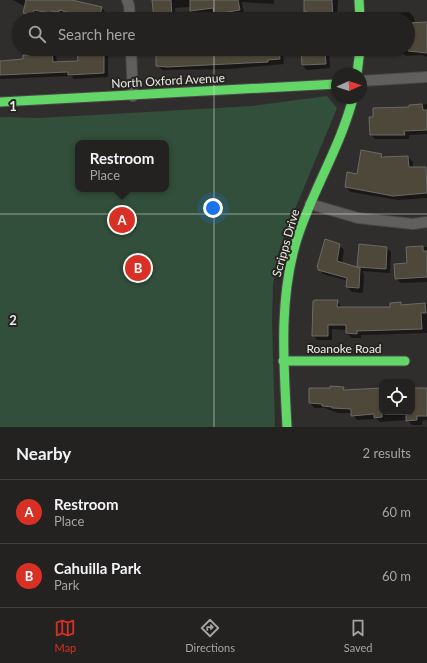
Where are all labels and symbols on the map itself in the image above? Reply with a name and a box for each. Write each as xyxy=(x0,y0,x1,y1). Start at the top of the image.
north arrow xyxy=(331,68,367,104)
street label: North Oxford Avenue xyxy=(111,70,225,91)
text: 1 xyxy=(9,98,17,114)
your location xyxy=(203,198,223,218)
pin: A xyxy=(109,205,135,235)
street label: Scripps Drive xyxy=(269,207,302,278)
pin: B xyxy=(125,253,151,283)
text: 2 xyxy=(9,312,17,328)
street label: Roanoke Road xyxy=(306,341,382,356)

